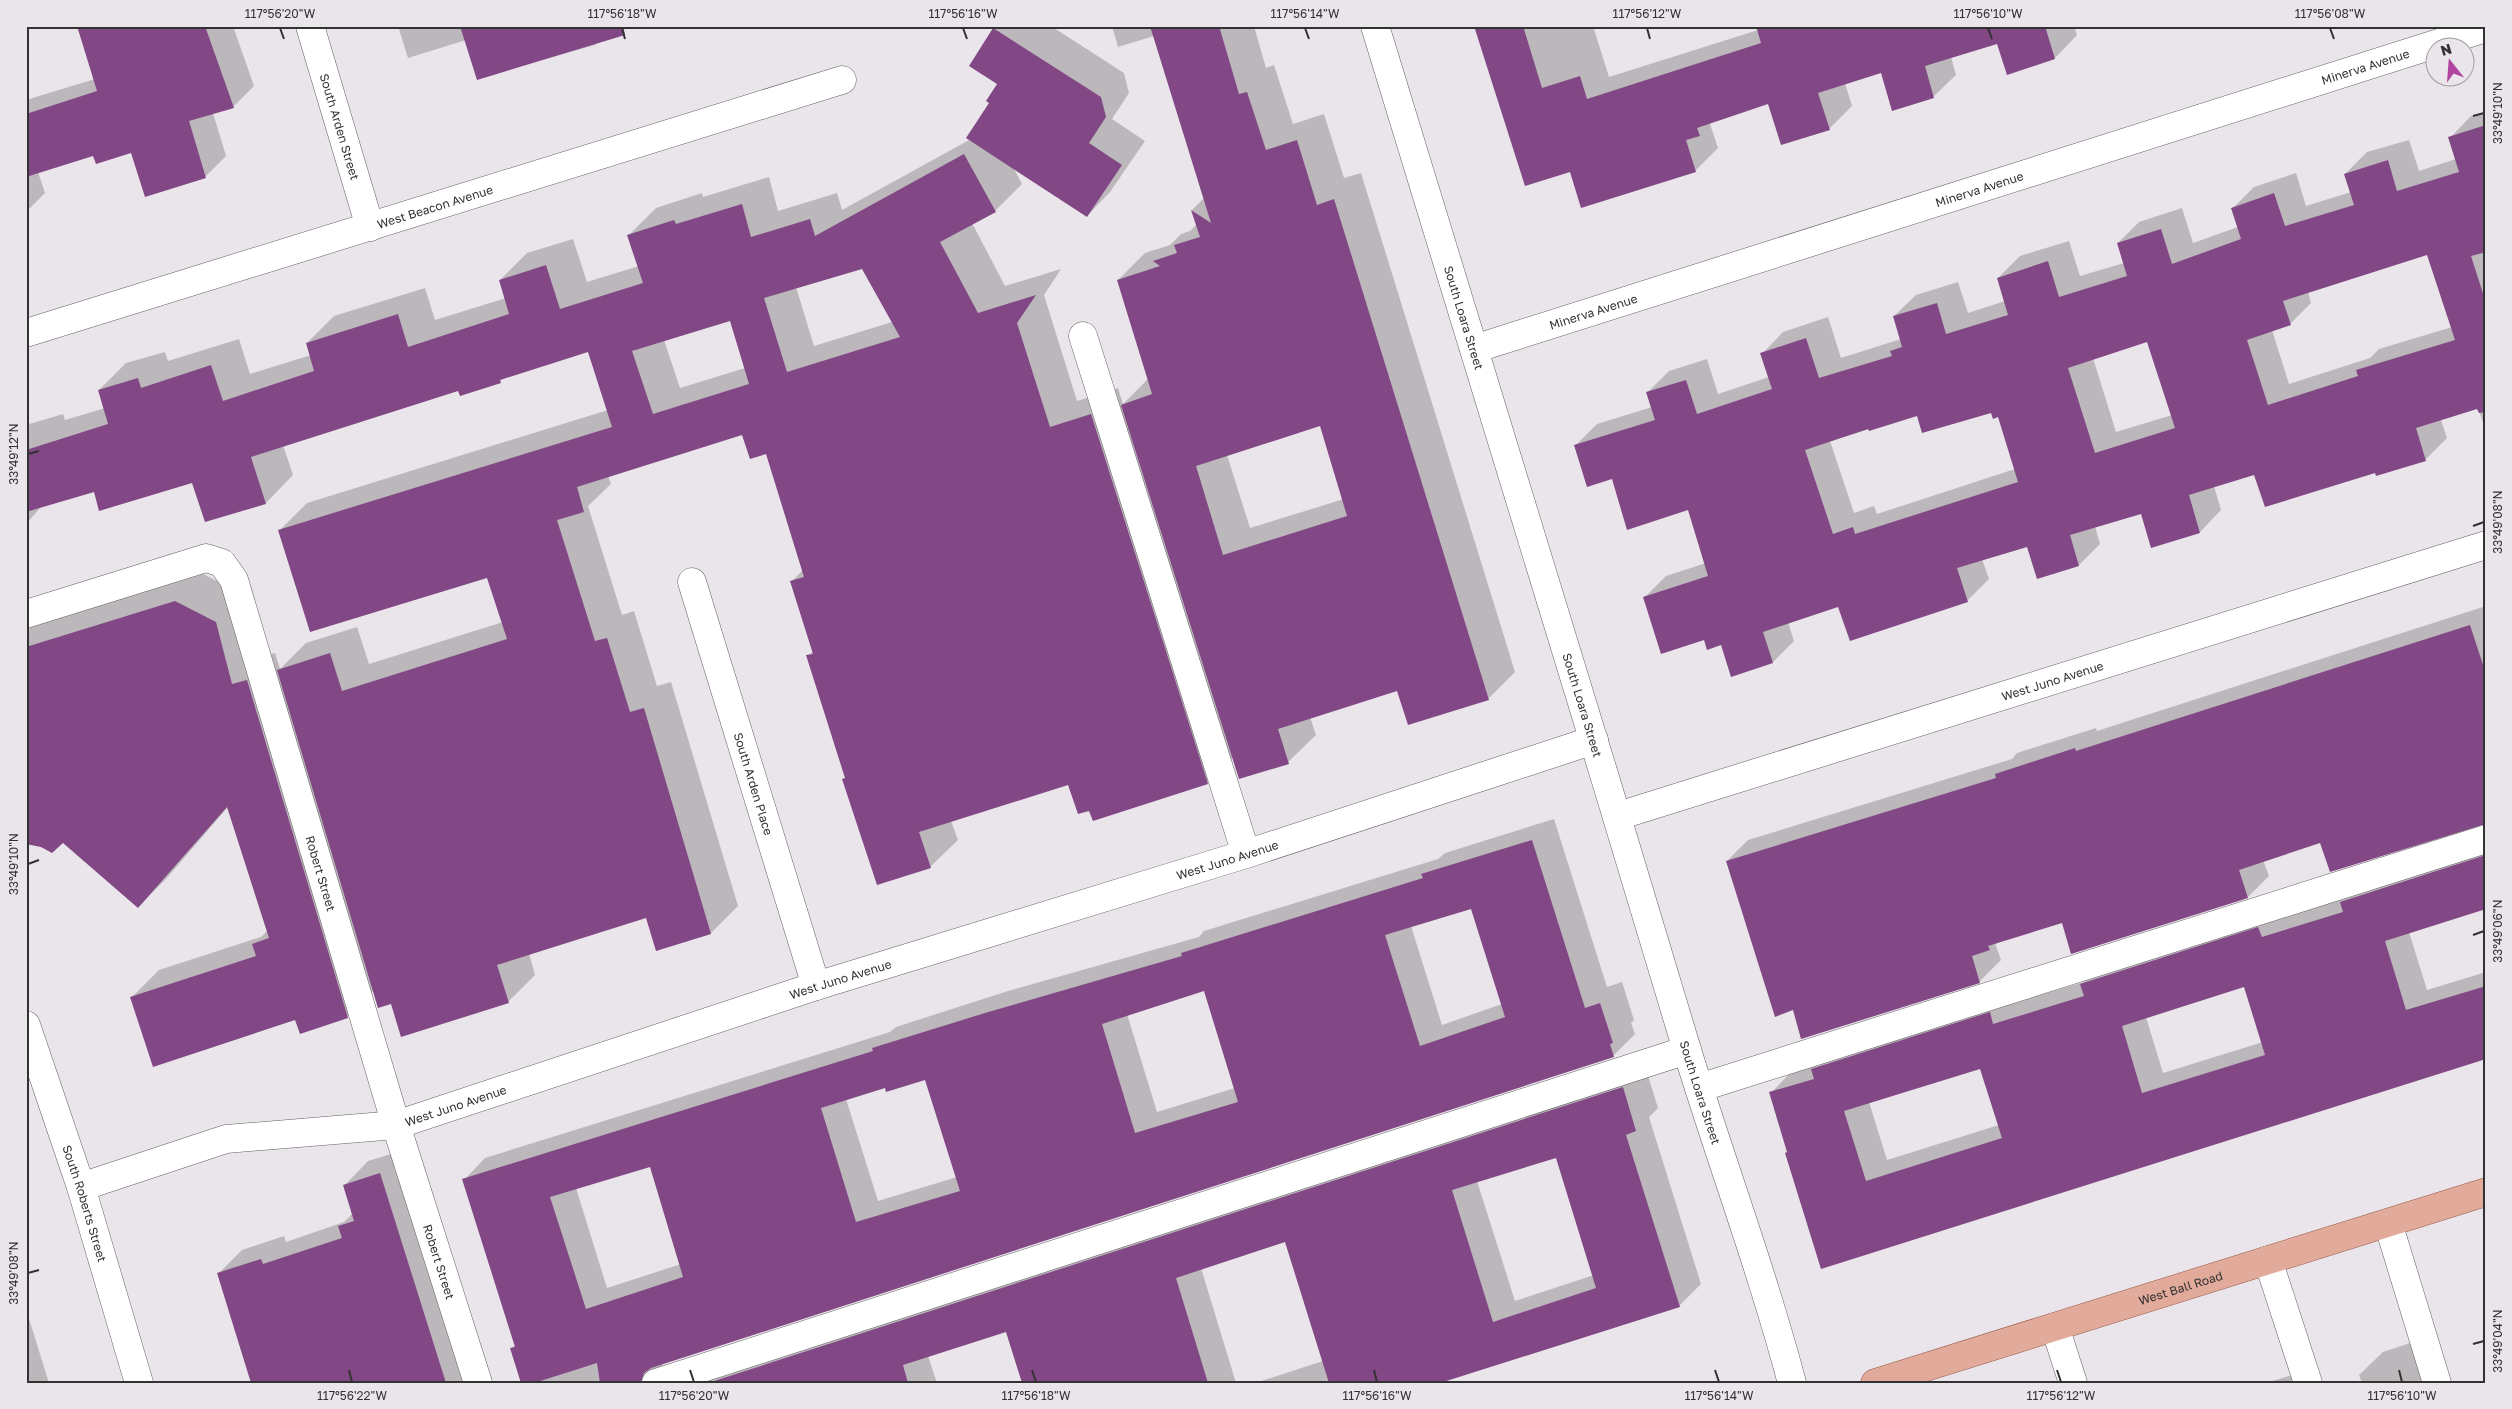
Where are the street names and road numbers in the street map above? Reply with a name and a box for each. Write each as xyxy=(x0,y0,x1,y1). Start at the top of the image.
street label: Minerva Avenue xyxy=(2319,45,2411,87)
street label: South Arden Street xyxy=(317,72,363,182)
street label: Minerva Avenue xyxy=(1933,168,2025,210)
street label: West Beacon Avenue xyxy=(375,181,495,231)
street label: South Loara Street xyxy=(1441,264,1487,372)
street label: Minerva Avenue xyxy=(1547,290,1639,332)
street label: South Loara Street xyxy=(1560,651,1606,759)
street label: West Juno Avenue xyxy=(1999,657,2105,703)
street label: South Arden Place xyxy=(731,730,777,837)
street label: Robert Street xyxy=(303,834,340,913)
street label: West Juno Avenue xyxy=(1174,836,1280,882)
street label: West Juno Avenue xyxy=(787,956,893,1002)
street label: South Loara Street xyxy=(1677,1039,1724,1146)
street label: West Juno Avenue xyxy=(403,1081,508,1129)
street label: South Roberts Street xyxy=(60,1143,110,1264)
street label: Robert Street xyxy=(420,1222,458,1301)
street label: West Ball Road xyxy=(2137,1267,2224,1308)

